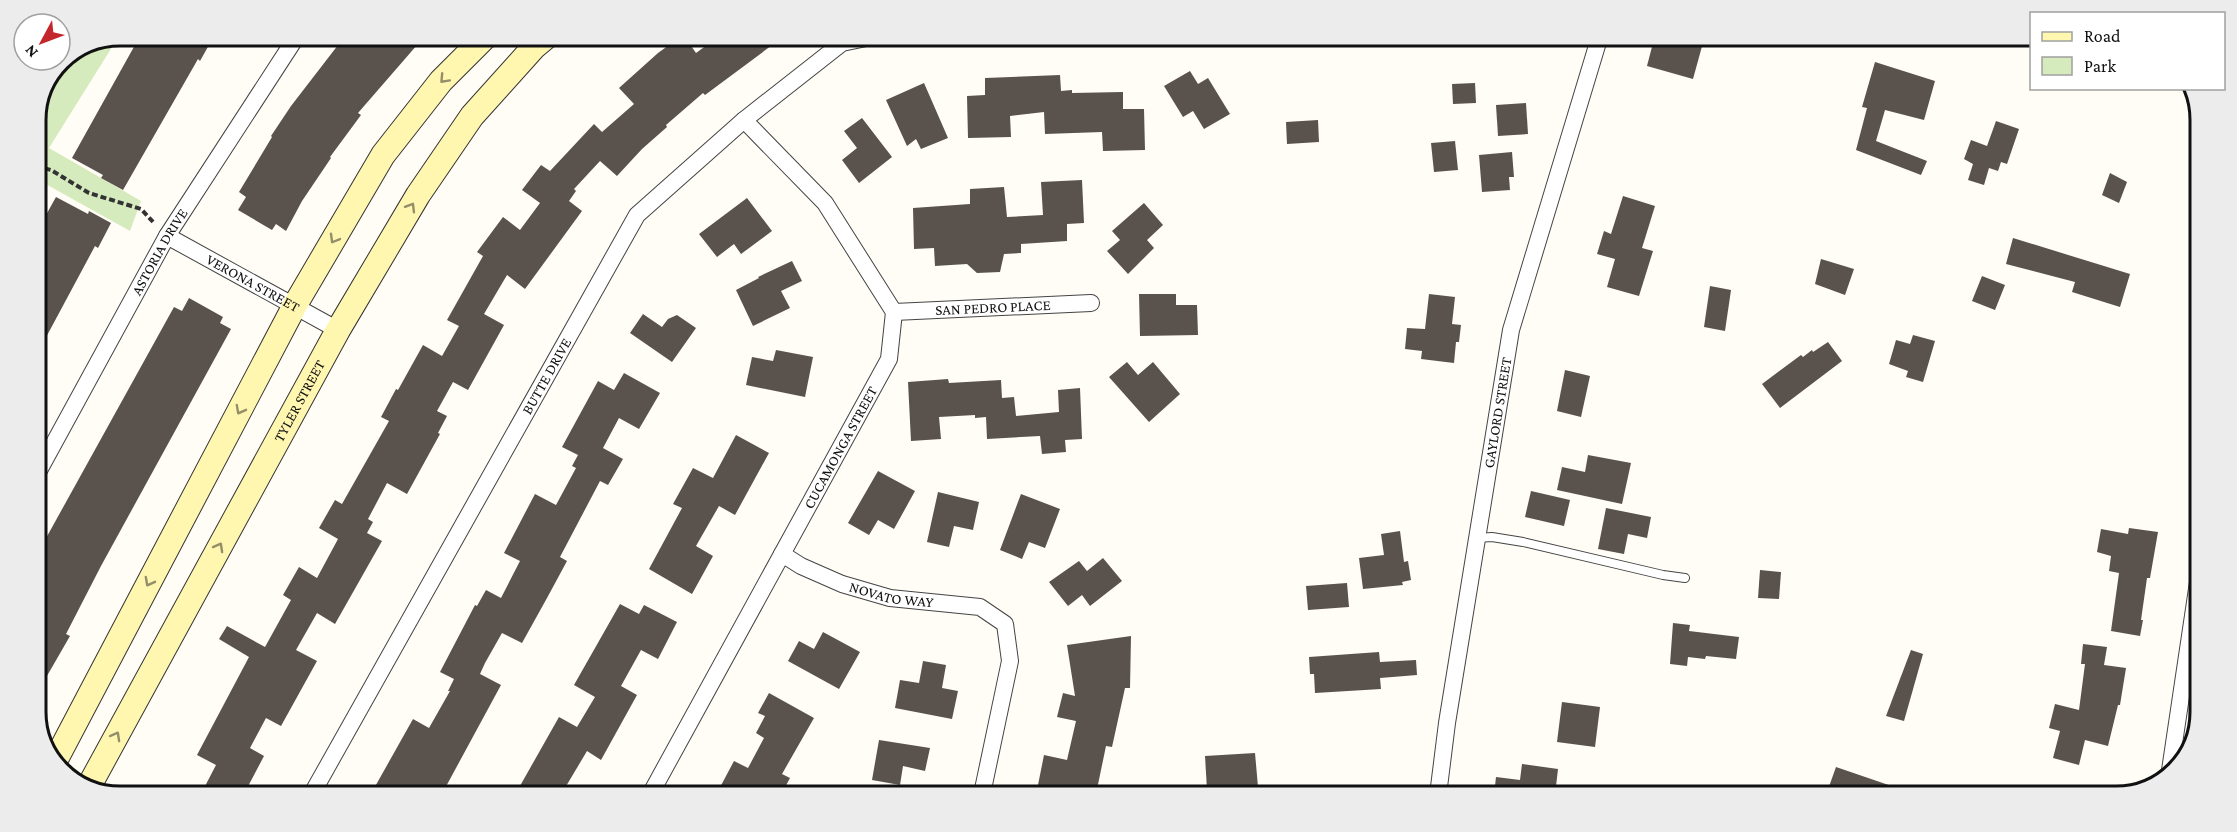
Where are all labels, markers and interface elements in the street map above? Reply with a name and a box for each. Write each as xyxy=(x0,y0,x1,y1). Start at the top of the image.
north arrow xyxy=(12,12,72,72)
legend xyxy=(2030,12,2225,90)
text: Road xyxy=(2084,26,2121,46)
text: N xyxy=(21,42,41,61)
text: Park xyxy=(2084,56,2116,76)
one-way arrow xyxy=(440,72,451,82)
one-way arrow xyxy=(403,203,415,213)
street label: ASTORIA DRIVE xyxy=(128,205,191,298)
one-way arrow xyxy=(330,233,341,243)
street label: VERONA STREET xyxy=(203,251,302,315)
street label: SAN PEDRO PLACE xyxy=(935,297,1051,318)
street label: BUTTE DRIVE xyxy=(519,335,574,417)
street label: GAYLORD STREET xyxy=(1481,356,1514,469)
street label: TYLER STREET xyxy=(271,357,328,445)
street label: CUCAMONGA STREET xyxy=(801,384,880,511)
one-way arrow xyxy=(236,403,247,414)
one-way arrow xyxy=(212,542,223,553)
one-way arrow xyxy=(145,576,156,587)
street label: NOVATO WAY xyxy=(847,579,934,610)
one-way arrow xyxy=(109,732,120,742)

